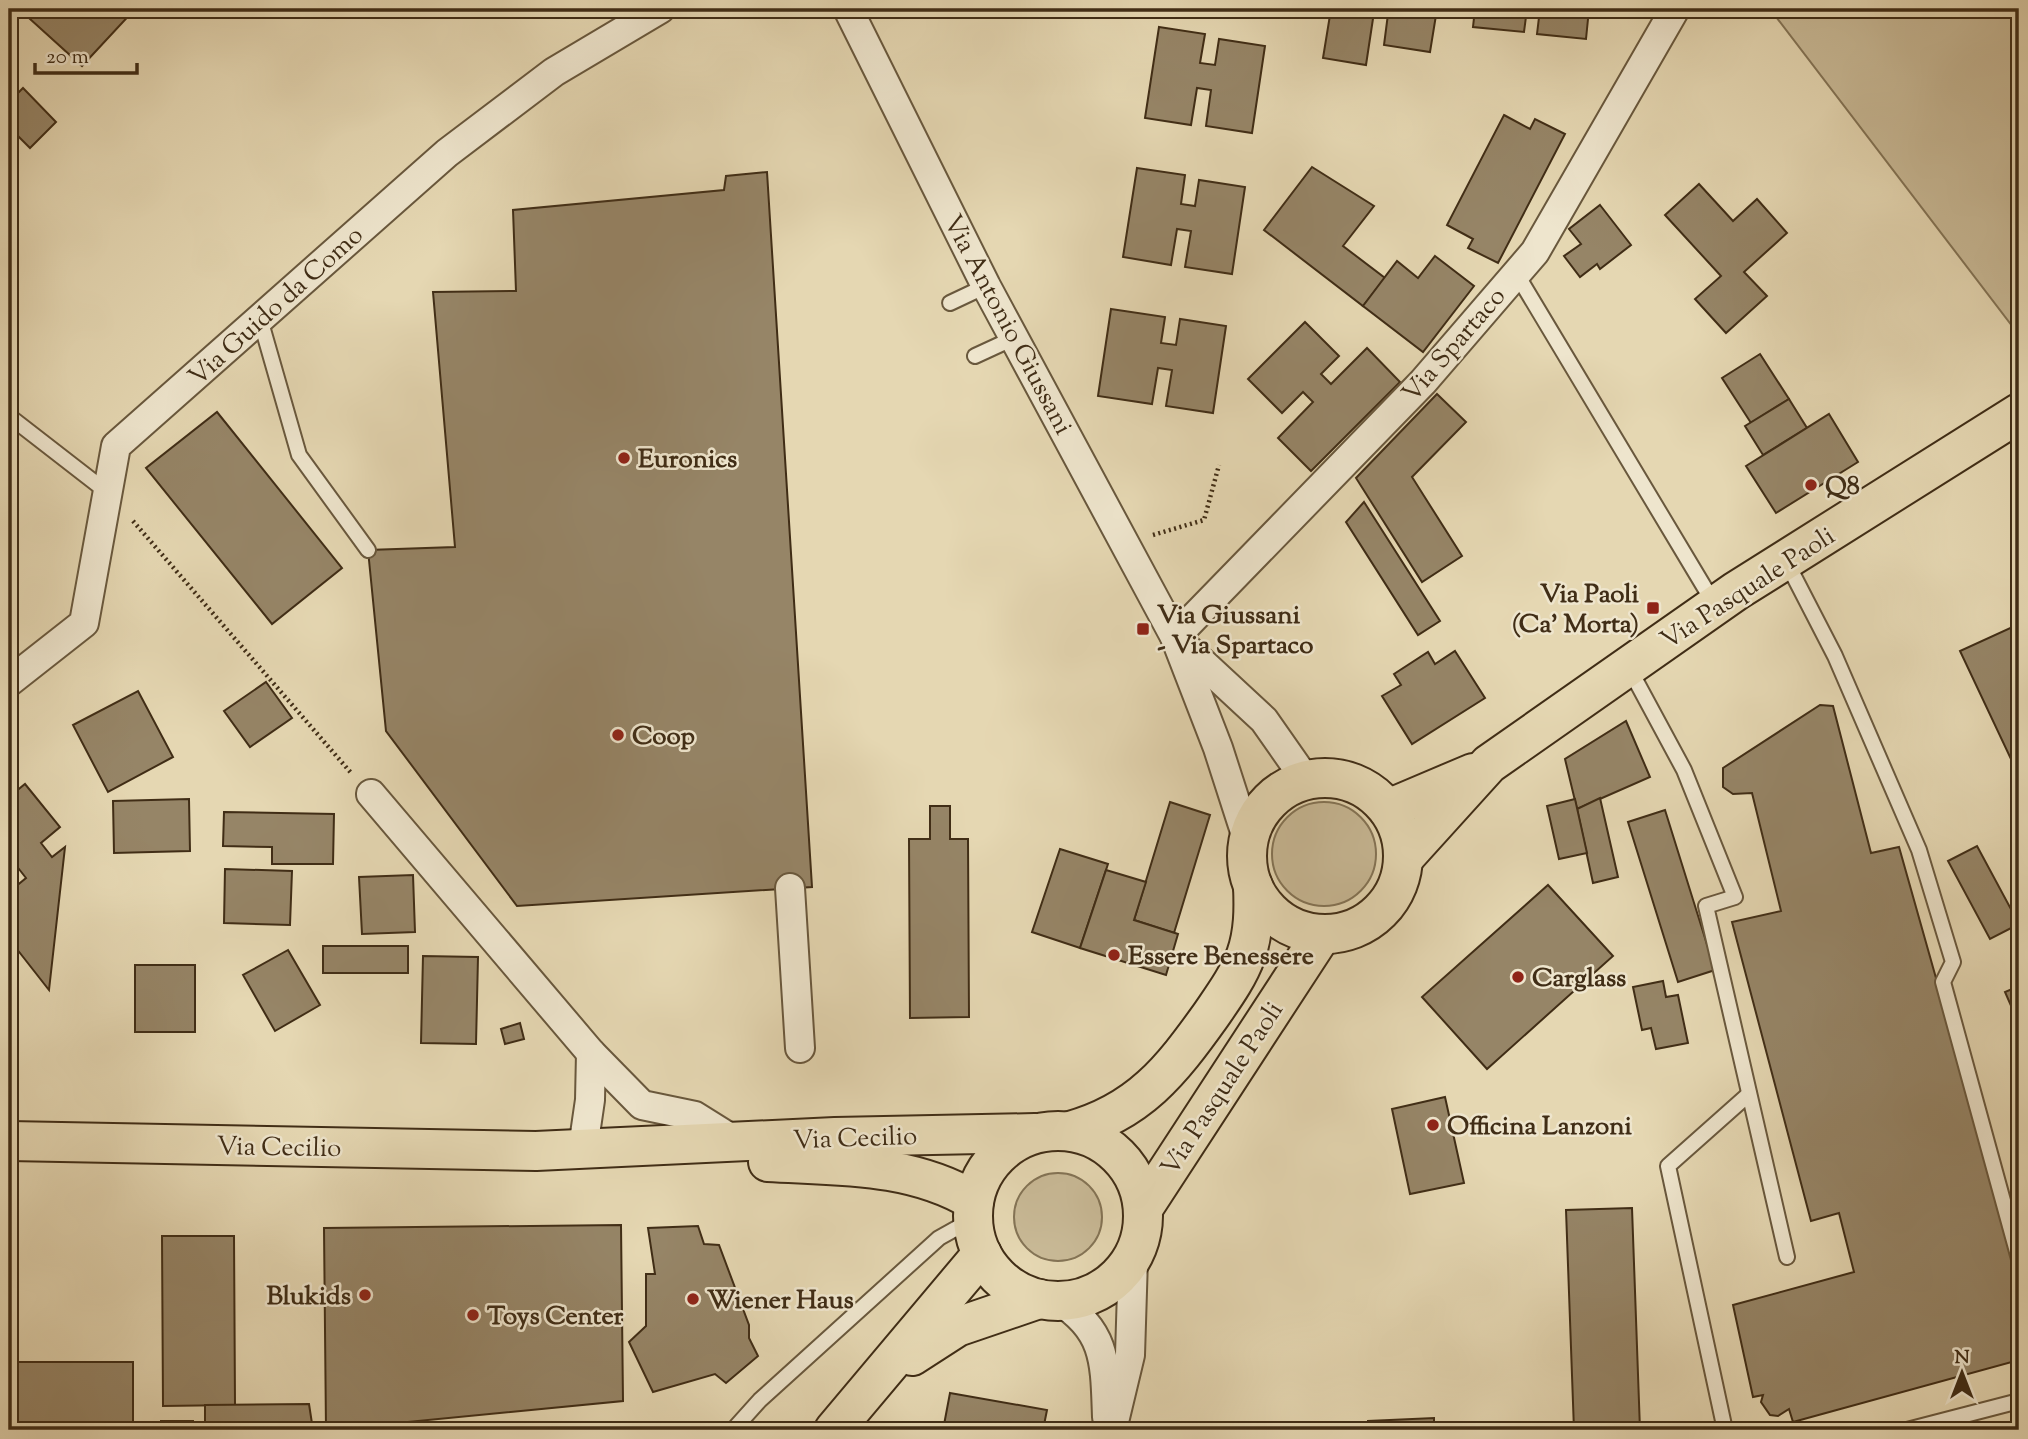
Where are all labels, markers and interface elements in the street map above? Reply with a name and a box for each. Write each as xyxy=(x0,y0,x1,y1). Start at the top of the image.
scale bar xyxy=(35,32,136,76)
text: 20 m xyxy=(46,43,89,73)
street label: Via Antonio Giussani xyxy=(933,208,1081,442)
street label: Via Guido da Como xyxy=(181,218,372,396)
street label: Via Spartaco xyxy=(1394,280,1515,411)
place label: Euronics xyxy=(638,442,737,479)
marker: Euronics xyxy=(616,450,632,466)
place label: Q8 xyxy=(1825,469,1860,506)
marker: Q8 xyxy=(1803,477,1819,493)
street label: Via Pasquale Paoli xyxy=(1654,519,1843,659)
place label: Via Paoli (Ca' Morta) xyxy=(1512,577,1640,644)
place label: Via Giussani - Via Spartaco xyxy=(1157,598,1314,665)
marker: Via Paoli (Ca' Morta) xyxy=(1645,600,1661,616)
marker: Via Giussani - Via Spartaco xyxy=(1135,621,1151,637)
place label: Coop xyxy=(632,719,695,756)
marker: Coop xyxy=(610,727,626,743)
place label: Essere Benessere xyxy=(1128,939,1314,976)
marker: Essere Benessere xyxy=(1106,947,1122,963)
place label: Carglass xyxy=(1532,961,1626,998)
marker: Carglass xyxy=(1510,969,1526,985)
street label: Via Pasquale Paoli xyxy=(1153,995,1293,1184)
place label: Officina Lanzoni xyxy=(1447,1109,1633,1146)
marker: Officina Lanzoni xyxy=(1425,1117,1441,1133)
street label: Via Cecilio xyxy=(792,1119,918,1160)
street label: Via Cecilio xyxy=(216,1129,342,1168)
place label: Blukids xyxy=(266,1279,351,1316)
place label: Wiener Haus xyxy=(707,1283,854,1320)
marker: Blukids xyxy=(357,1287,373,1303)
marker: Wiener Haus xyxy=(685,1291,701,1307)
place label: Toys Center xyxy=(487,1299,624,1336)
marker: Toys Center xyxy=(465,1307,481,1323)
north arrow xyxy=(1926,1338,1996,1408)
text: N xyxy=(1954,1345,1970,1372)

